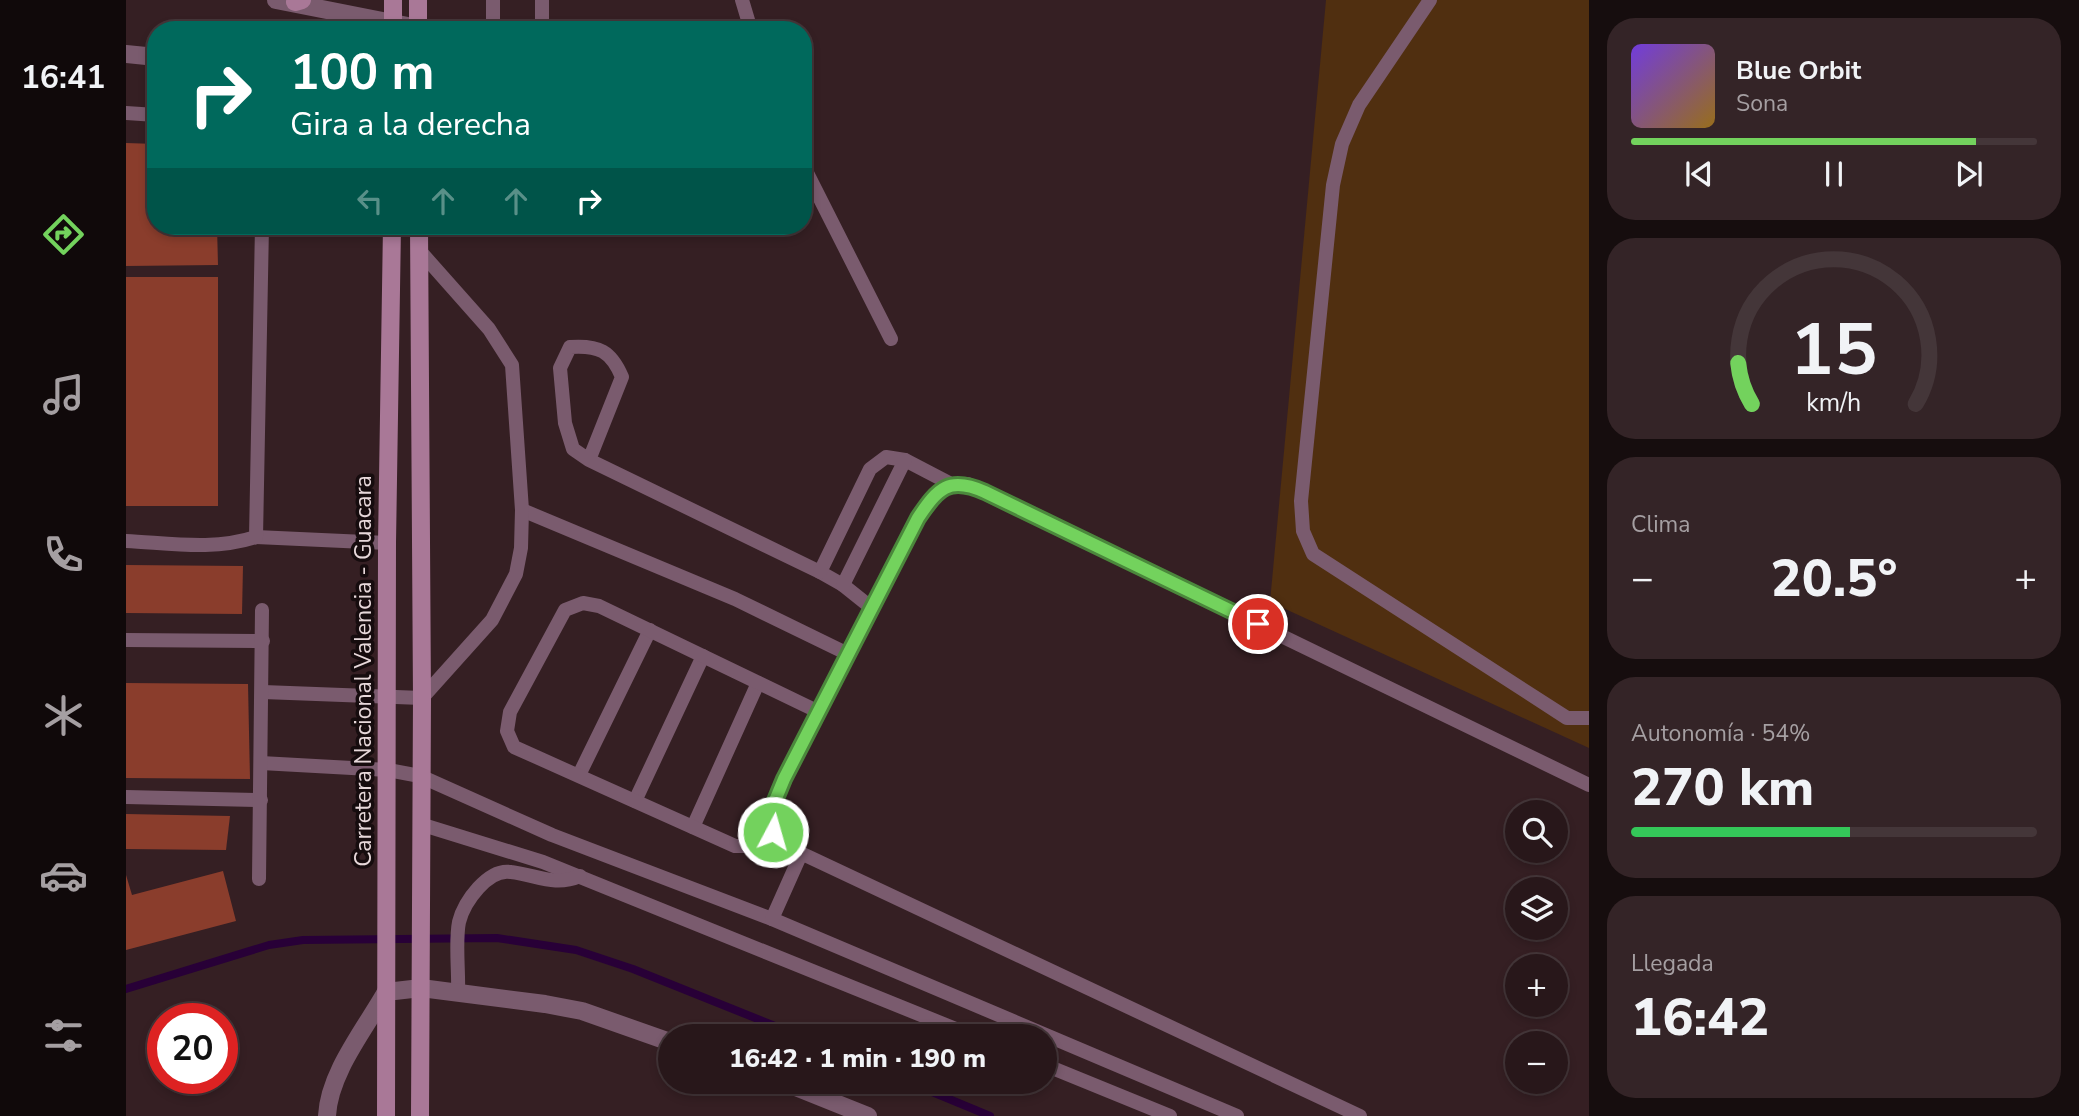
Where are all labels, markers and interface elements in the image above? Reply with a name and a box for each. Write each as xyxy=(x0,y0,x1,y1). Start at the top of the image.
text: 100 m xyxy=(290,39,434,106)
icon: right xyxy=(175,49,266,140)
text: Blue Orbit xyxy=(1736,53,1861,88)
text: 16:41 xyxy=(21,56,105,99)
text: Sona xyxy=(1736,88,1788,119)
text: Gira a la derecha xyxy=(290,103,531,146)
icon: previous xyxy=(1680,155,1718,193)
icon: pause xyxy=(1815,155,1853,193)
icon: next xyxy=(1950,155,1988,193)
icon: left xyxy=(351,182,389,220)
icon: ahead xyxy=(424,182,462,220)
icon: ahead xyxy=(497,182,535,220)
icon: right xyxy=(570,182,608,220)
icon: directions xyxy=(39,210,88,259)
text: 15 xyxy=(1790,301,1878,401)
icon: music xyxy=(39,370,88,419)
text: km/h xyxy=(1806,386,1862,420)
street label: Carretera Nacional Valencia - Guacara xyxy=(348,475,379,867)
text: Clima xyxy=(1631,509,1691,540)
icon: phone xyxy=(39,530,88,579)
text: 20.5° xyxy=(1770,543,1898,614)
text: − xyxy=(1631,553,1654,604)
text: + xyxy=(2014,553,2037,604)
pin xyxy=(1228,594,1288,654)
icon: arrive xyxy=(1239,605,1277,643)
icon: climate xyxy=(39,691,88,740)
text: Autonomía · 54% xyxy=(1631,718,1811,749)
text: 270 km xyxy=(1631,752,1814,823)
position arrow xyxy=(736,795,810,869)
map controls xyxy=(1505,800,1568,1094)
button: search xyxy=(1505,800,1568,863)
icon: car xyxy=(39,851,88,900)
button: layers xyxy=(1505,877,1568,940)
text: Llegada xyxy=(1631,948,1714,979)
button: + xyxy=(1505,954,1568,1017)
text: 16:42 xyxy=(1631,982,1769,1053)
speed limit sign: 20 xyxy=(147,1003,238,1094)
icon: filters xyxy=(39,1011,88,1060)
button: − xyxy=(1505,1031,1568,1094)
text: 16:42 · 1 min · 190 m xyxy=(729,1041,986,1076)

